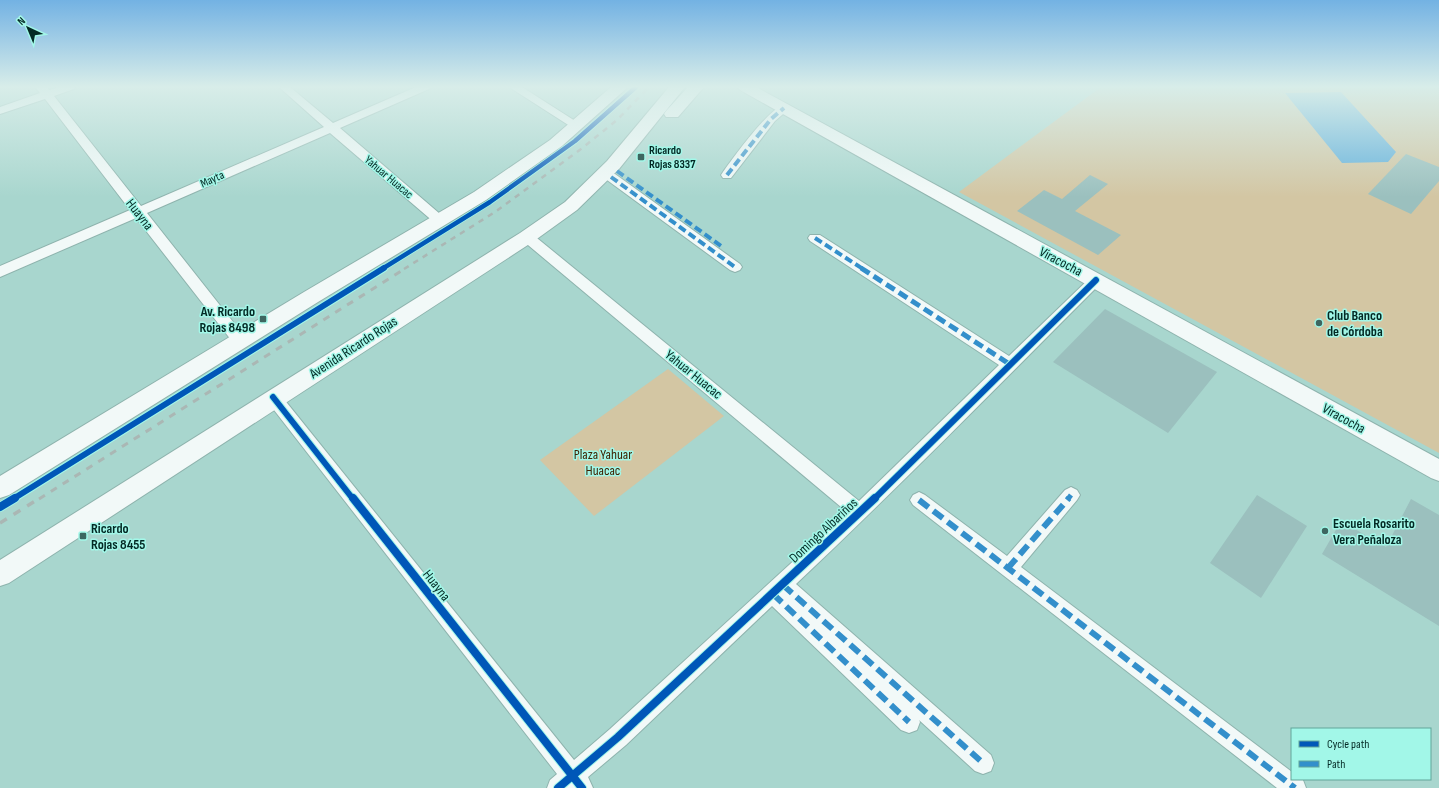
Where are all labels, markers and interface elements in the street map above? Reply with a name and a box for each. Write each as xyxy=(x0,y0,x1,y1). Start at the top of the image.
north arrow xyxy=(8,8,48,48)
text: N xyxy=(15,14,28,28)
place label: Ricardo Rojas 8337 xyxy=(649,143,696,172)
marker: Ricardo Rojas 8337 xyxy=(636,152,646,162)
street label: Yahuar Huacac xyxy=(361,153,416,202)
street label: Mayta xyxy=(198,167,227,191)
street label: Huayna xyxy=(122,195,157,233)
street label: Viracocha xyxy=(1036,243,1085,280)
place label: Av. Ricardo Rojas 8498 xyxy=(200,303,255,336)
place label: Club Banco de Córdoba xyxy=(1327,307,1383,340)
street label: Avenida Ricardo Rojas xyxy=(305,313,400,383)
marker: Av. Ricardo Rojas 8498 xyxy=(258,314,268,324)
marker: Club Banco de Córdoba xyxy=(1314,318,1324,328)
street label: Yahuar Huacac xyxy=(662,346,726,403)
street label: Viracocha xyxy=(1319,400,1368,437)
park label: Plaza Yahuar Huacac xyxy=(574,446,632,479)
street label: Domingo Albariños xyxy=(786,494,861,566)
place label: Escuela Rosarito Vera Peñaloza xyxy=(1333,515,1415,548)
place label: Ricardo Rojas 8455 xyxy=(91,520,146,553)
marker: Escuela Rosarito Vera Peñaloza xyxy=(1320,526,1330,536)
marker: Ricardo Rojas 8455 xyxy=(78,531,88,541)
street label: Huayna xyxy=(419,566,454,604)
legend xyxy=(1291,728,1431,780)
text: Cycle path xyxy=(1327,737,1369,752)
text: Path xyxy=(1327,757,1345,772)

